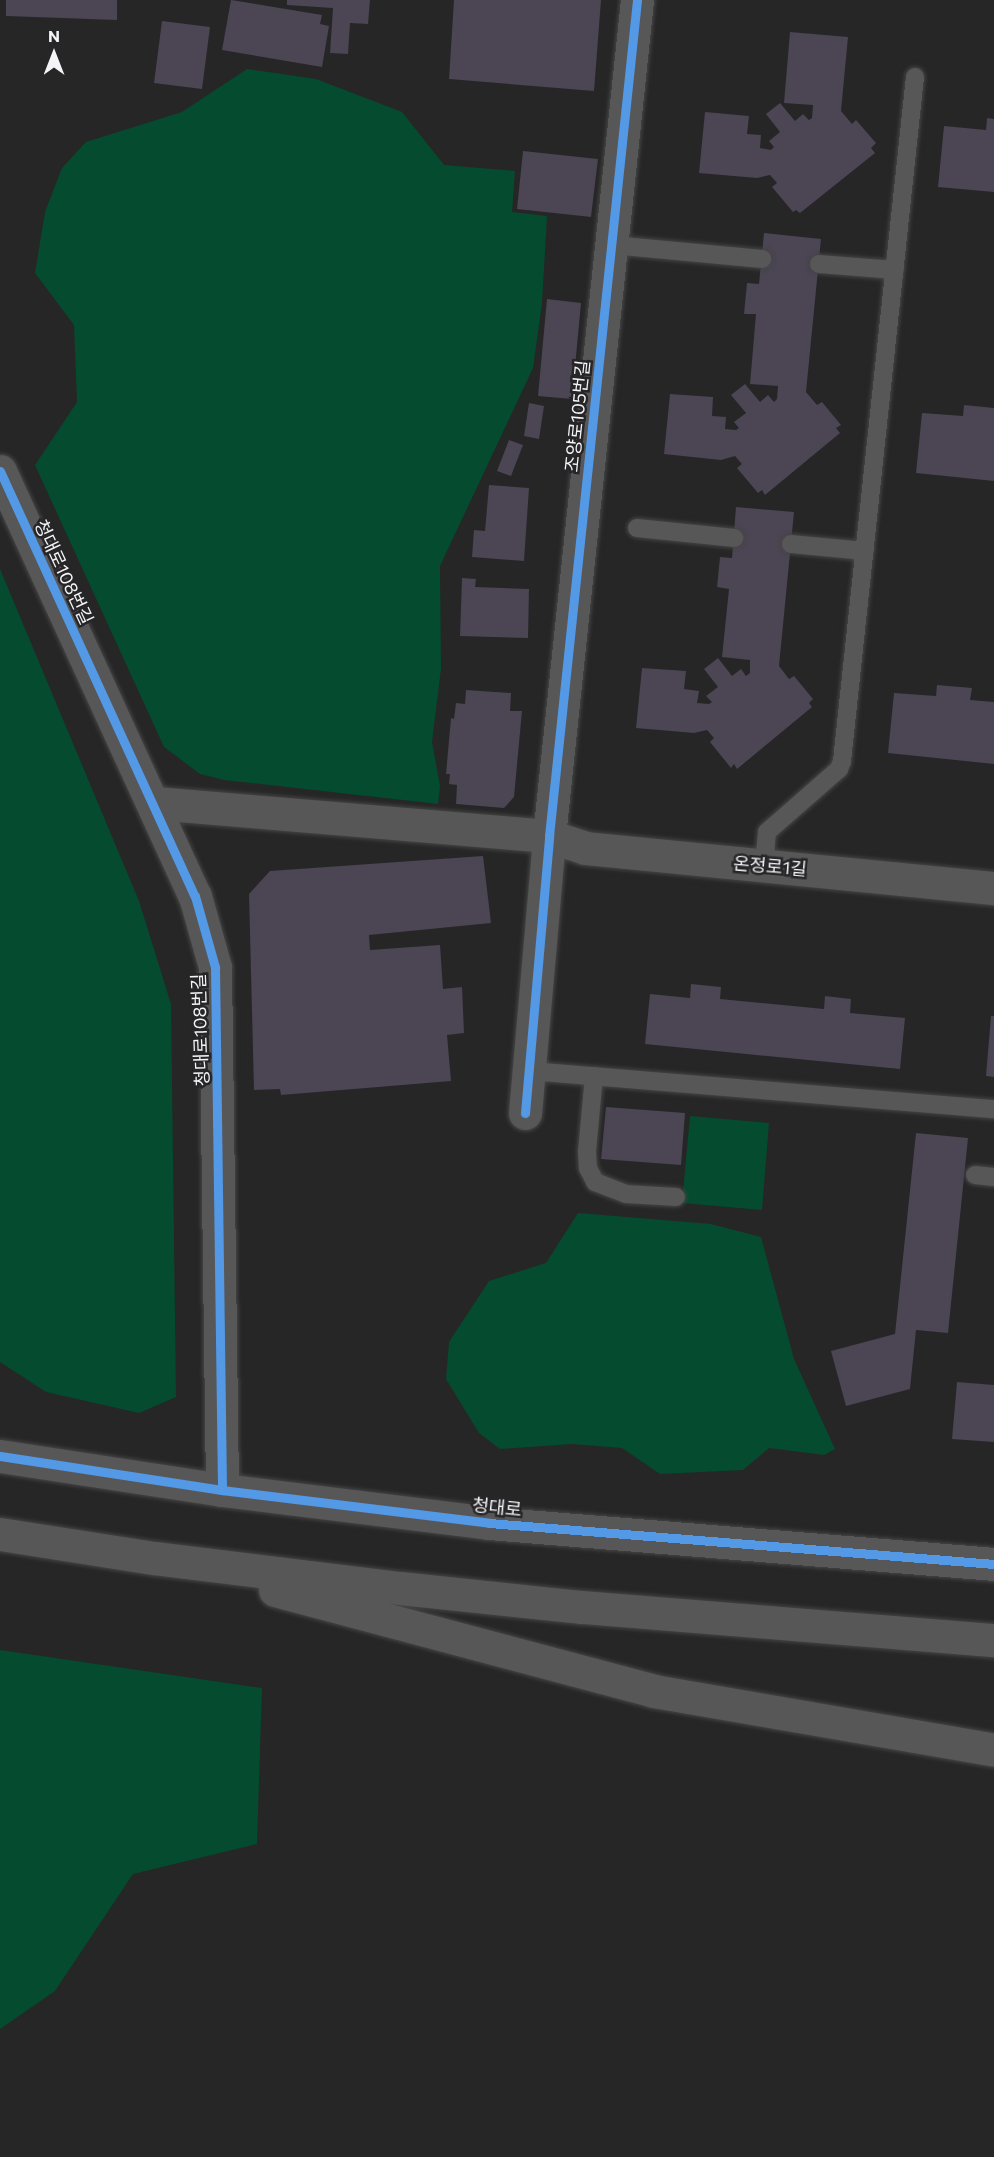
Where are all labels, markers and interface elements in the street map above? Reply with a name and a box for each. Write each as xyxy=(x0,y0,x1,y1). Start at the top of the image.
north arrow xyxy=(24,24,84,84)
text: N xyxy=(48,26,60,45)
street label: 조양로105번길 xyxy=(560,359,594,473)
street label: 청대로108번길 xyxy=(30,516,98,628)
street label: 온정로1길 xyxy=(732,852,808,880)
street label: 청대로108번길 xyxy=(187,973,213,1087)
street label: 청대로 xyxy=(471,1494,523,1520)

